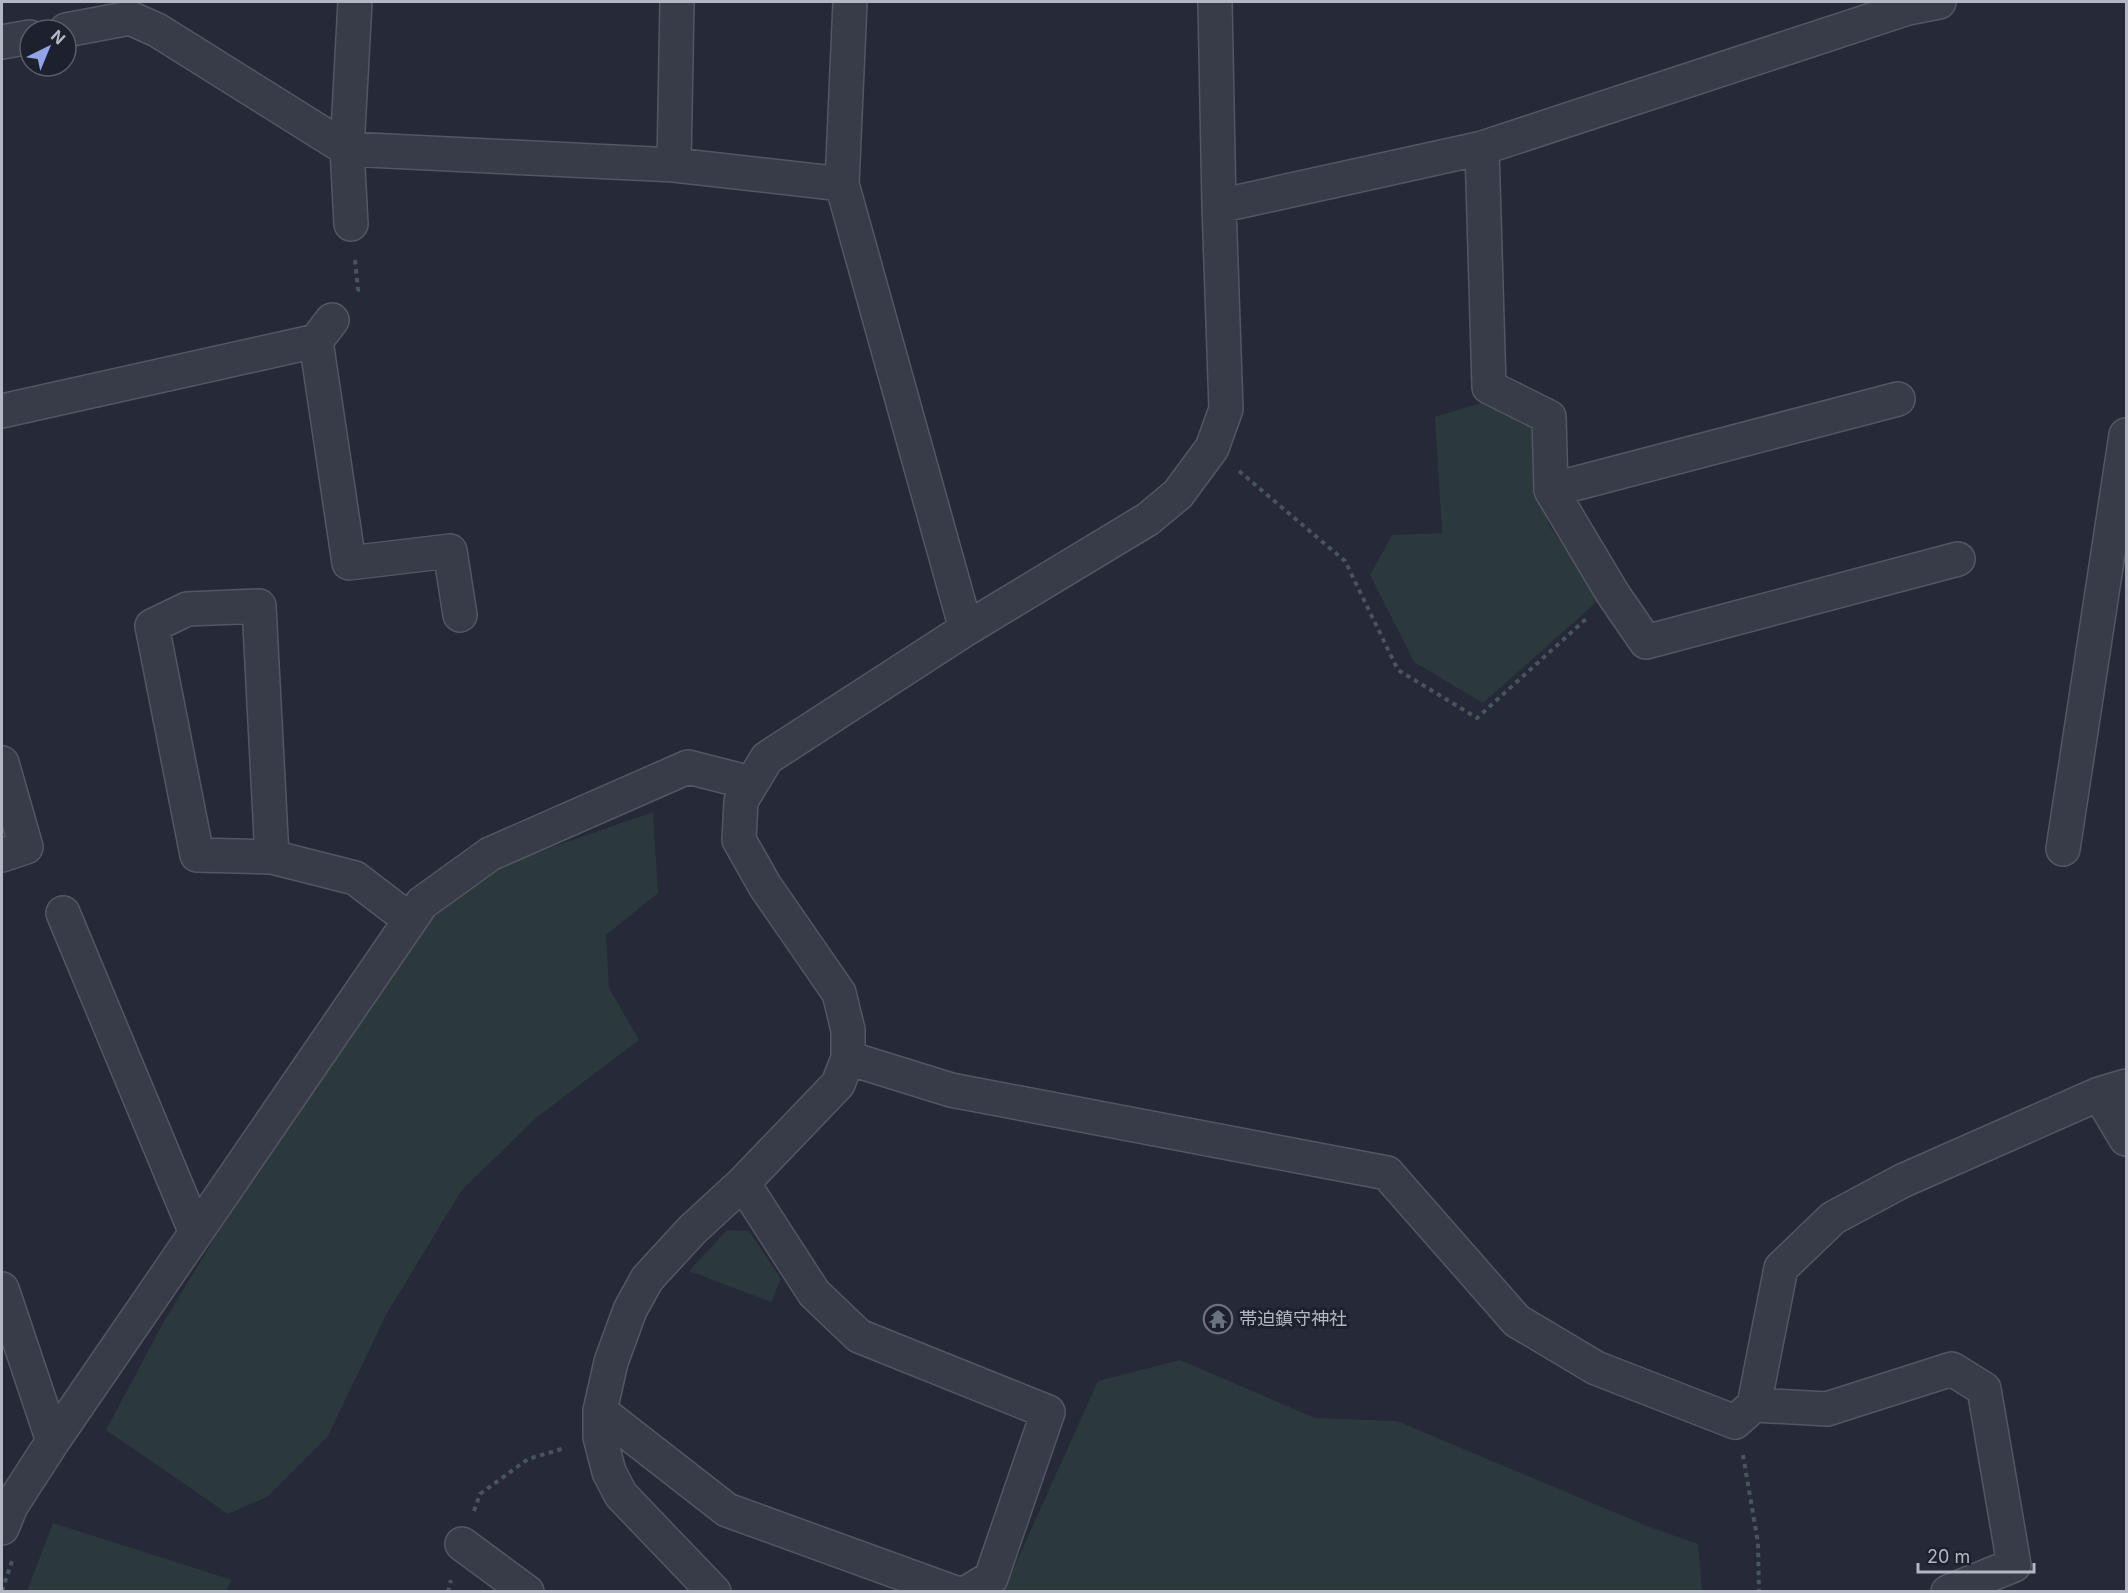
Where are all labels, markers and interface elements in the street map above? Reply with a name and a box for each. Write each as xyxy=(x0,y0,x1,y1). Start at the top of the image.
north arrow xyxy=(18,18,78,78)
text: N xyxy=(47,26,70,49)
temple icon: 帯迫鎮守神社 xyxy=(1202,1303,1234,1335)
place label: 帯迫鎮守神社 xyxy=(1239,1308,1347,1329)
scale bar xyxy=(1918,1536,2034,1574)
text: 20 m xyxy=(1927,1546,1970,1567)

